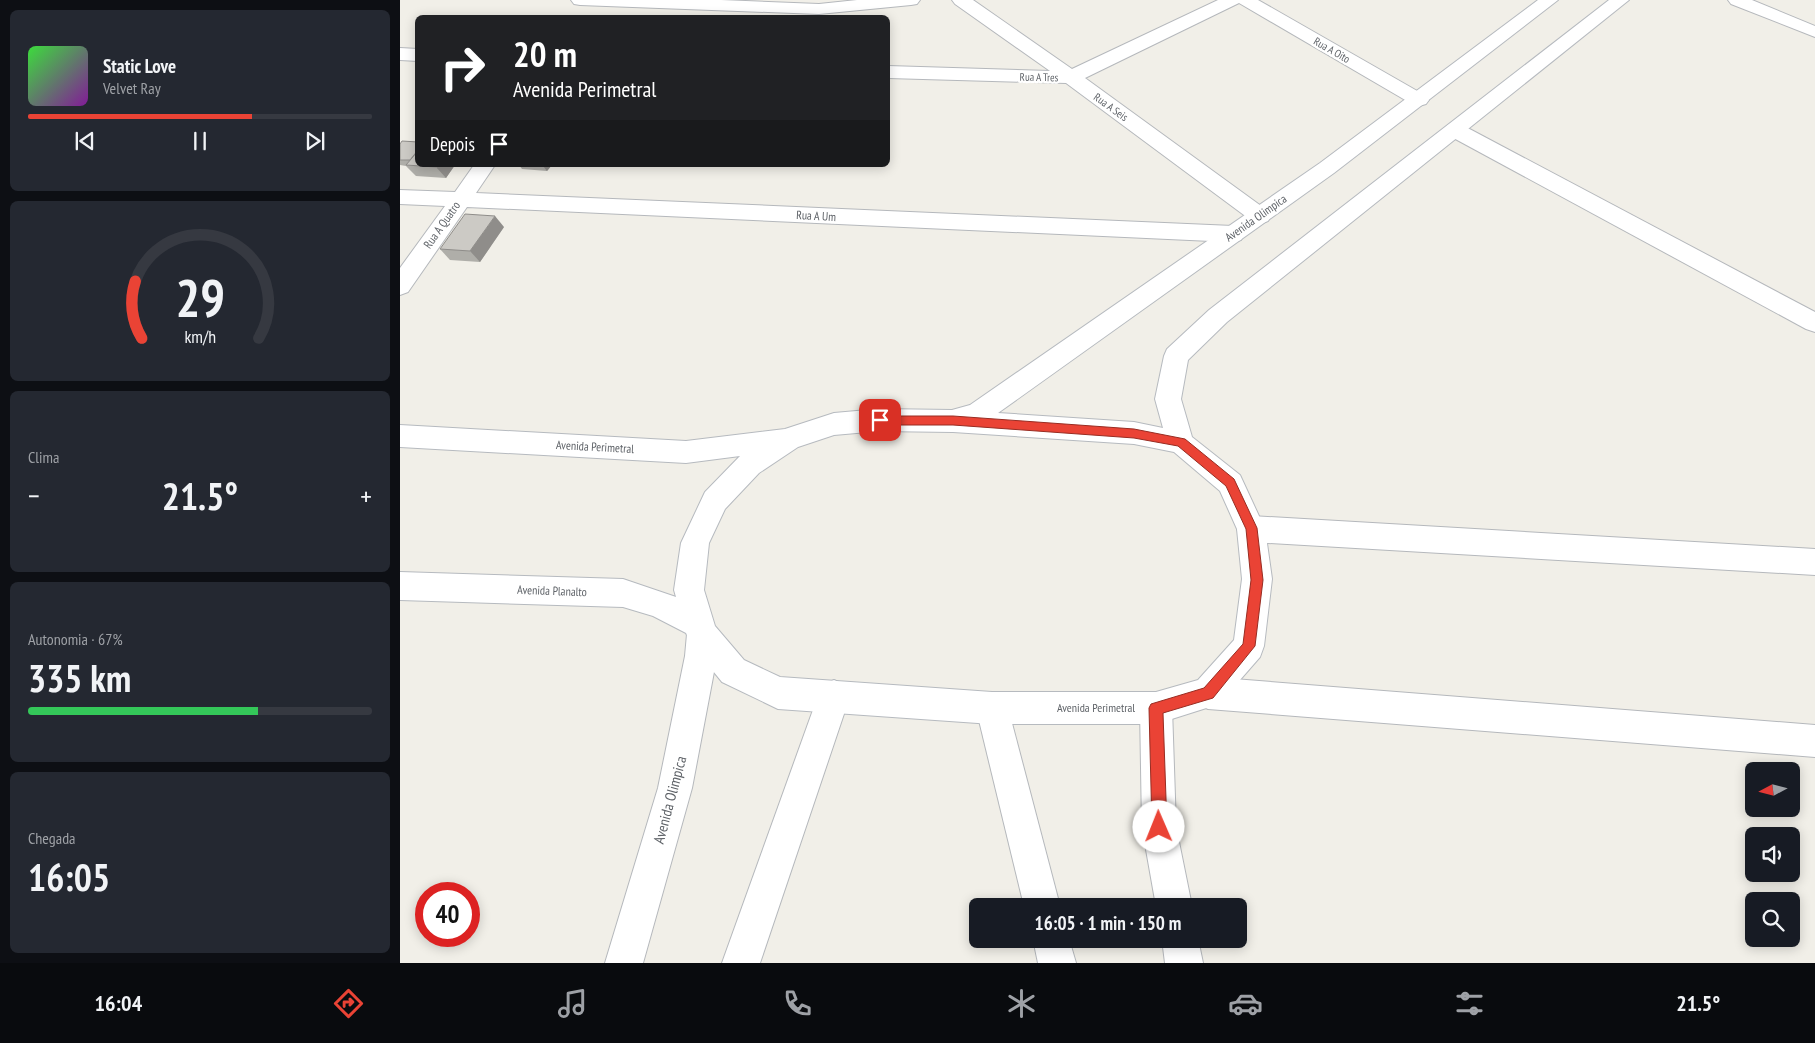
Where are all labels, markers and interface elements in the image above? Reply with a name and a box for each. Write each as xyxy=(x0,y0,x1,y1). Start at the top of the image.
text: 20 m xyxy=(513,31,577,77)
street label: Rua A Oito xyxy=(1311,34,1353,66)
icon: right xyxy=(430,35,495,100)
text: Static Love xyxy=(103,54,176,78)
street label: Rua A Tres xyxy=(1020,70,1059,84)
text: Avenida Perimetral xyxy=(513,75,656,103)
text: Velvet Ray xyxy=(103,78,161,98)
street label: Rua A Seis xyxy=(1091,90,1131,124)
icon: previous xyxy=(71,127,99,155)
icon: pause xyxy=(186,127,214,155)
icon: next xyxy=(301,127,329,155)
icon: arrive xyxy=(485,130,513,158)
text: Depois xyxy=(430,132,475,156)
street label: Avenida Olimpica xyxy=(1222,191,1290,244)
street label: Rua A Quatro xyxy=(420,198,463,251)
street label: Rua A Um xyxy=(796,207,837,224)
text: 29 xyxy=(175,264,225,331)
text: km/h xyxy=(184,325,216,348)
pin xyxy=(859,399,901,441)
icon: arrive xyxy=(866,406,894,434)
street label: Avenida Perimetral xyxy=(556,437,635,456)
text: Clima xyxy=(28,447,59,467)
text: 21.5° xyxy=(162,471,238,520)
text: − xyxy=(28,477,40,514)
text: + xyxy=(360,477,372,514)
street label: Avenida Planalto xyxy=(517,582,587,599)
text: Autonomia · 67% xyxy=(28,629,123,649)
text: 335 km xyxy=(28,653,131,702)
street label: Avenida Perimetral xyxy=(1057,700,1135,715)
street label: Avenida Olimpica xyxy=(649,754,690,846)
north arrow xyxy=(1745,762,1800,818)
map controls xyxy=(1745,762,1800,947)
position arrow xyxy=(1132,800,1184,852)
button: sound xyxy=(1745,827,1800,882)
text: Chegada xyxy=(28,828,76,848)
text: 16:05 xyxy=(28,852,110,901)
speed limit sign: 40 xyxy=(415,882,480,947)
button: search xyxy=(1745,892,1800,947)
text: 16:05 · 1 min · 150 m xyxy=(1035,911,1181,935)
icon: directions xyxy=(331,986,366,1021)
icon: music xyxy=(555,986,590,1021)
icon: phone xyxy=(780,986,815,1021)
icon: climate xyxy=(1004,986,1039,1021)
icon: car xyxy=(1228,986,1263,1021)
icon: filters xyxy=(1452,986,1487,1021)
text: 16:04 xyxy=(95,989,142,1017)
text: 21.5° xyxy=(1676,989,1720,1017)

